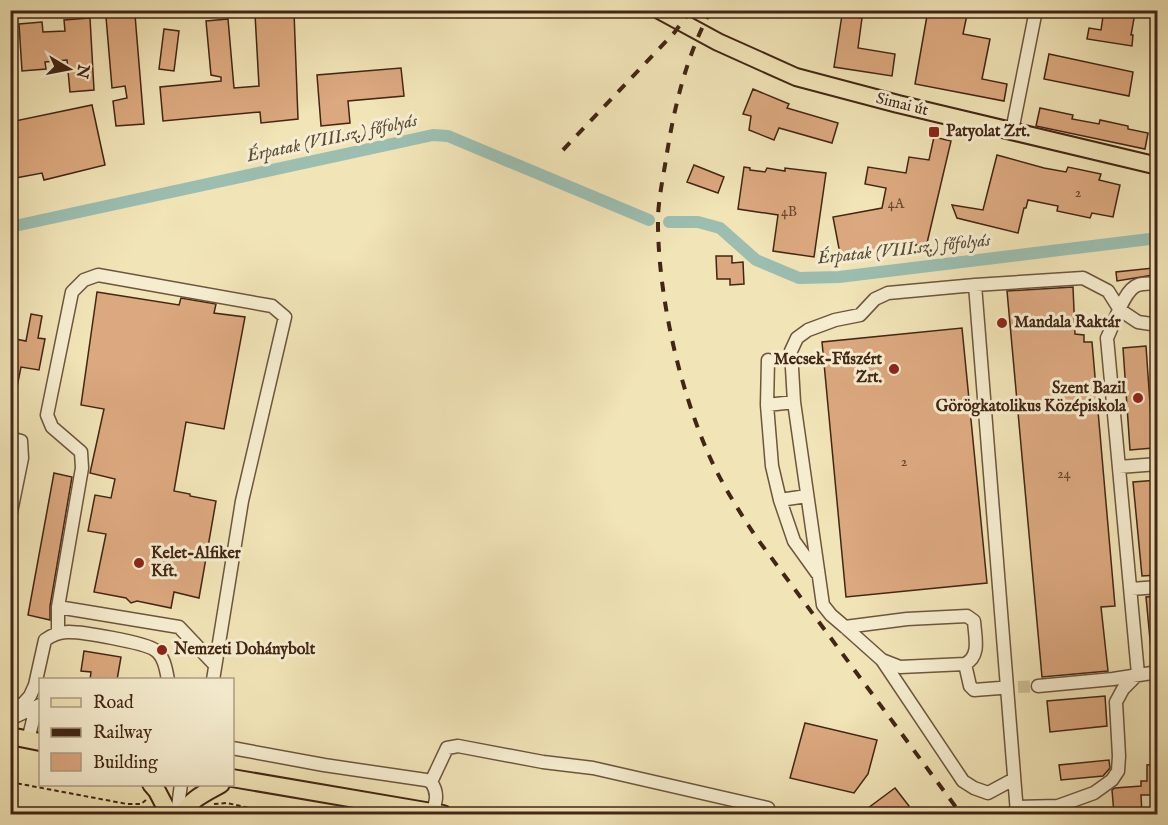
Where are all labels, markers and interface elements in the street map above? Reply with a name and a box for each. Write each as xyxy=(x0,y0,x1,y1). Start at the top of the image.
north arrow xyxy=(39,39,99,99)
text: N xyxy=(71,62,93,80)
street label: Simai út xyxy=(874,89,931,121)
water label: Érpatak (VIII.sz.) főfolyás xyxy=(243,109,420,169)
place label: Patyolat Zrt. xyxy=(946,122,1030,142)
marker: Patyolat Zrt. xyxy=(927,125,941,139)
house number: 2 xyxy=(1075,184,1082,202)
house number: 4A xyxy=(888,195,905,213)
house number: 4B xyxy=(781,203,797,221)
water label: Érpatak (VIII.sz.) főfolyás xyxy=(815,228,992,271)
place label: Mandala Raktár xyxy=(1014,313,1121,333)
marker: Mandala Raktár xyxy=(995,316,1009,330)
place label: Mecsek-Fűszért Zrt. xyxy=(774,350,883,388)
marker: Mecsek-Fűszért Zrt. xyxy=(887,362,901,376)
place label: Szent Bazil Görögkatolikus Középiskola xyxy=(936,379,1127,417)
marker: Szent Bazil Görögkatolikus Középiskola xyxy=(1131,391,1145,405)
house number: 2 xyxy=(901,453,908,471)
house number: 24 xyxy=(1057,465,1071,483)
place label: Kelet-Alfiker Kft. xyxy=(151,544,241,582)
marker: Kelet-Alfiker Kft. xyxy=(132,556,146,570)
place label: Nemzeti Dohánybolt xyxy=(173,640,316,660)
marker: Nemzeti Dohánybolt xyxy=(155,643,169,657)
legend xyxy=(39,678,234,786)
text: Road xyxy=(93,692,134,715)
text: Railway xyxy=(93,722,152,745)
text: Building xyxy=(93,752,158,775)

